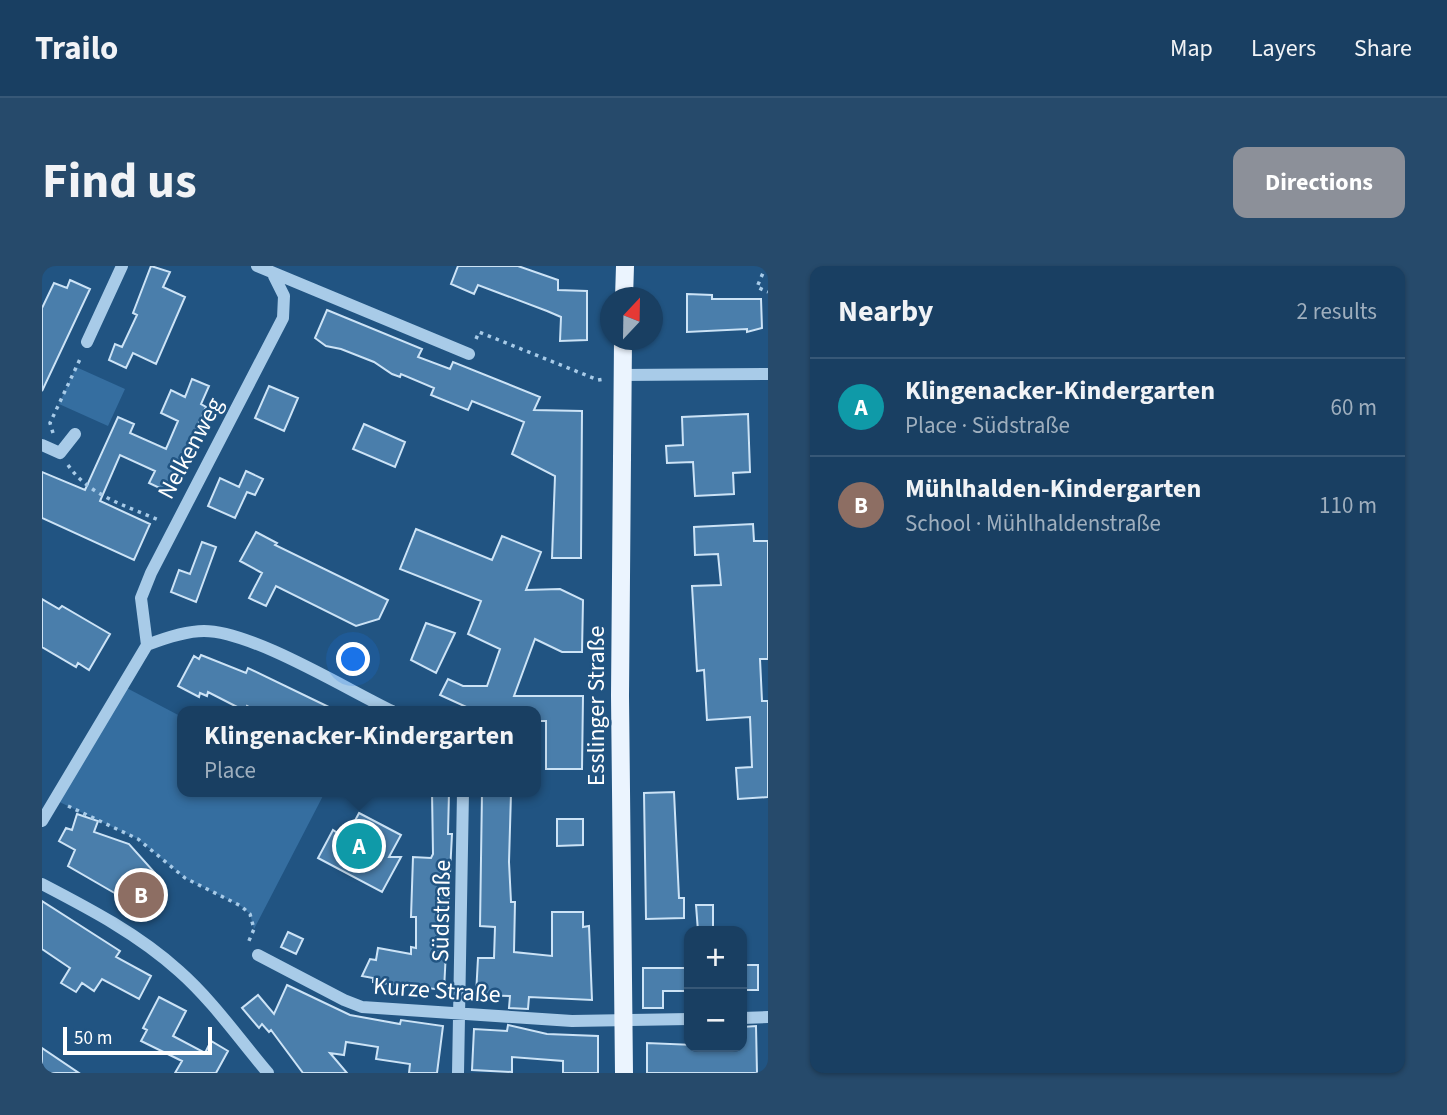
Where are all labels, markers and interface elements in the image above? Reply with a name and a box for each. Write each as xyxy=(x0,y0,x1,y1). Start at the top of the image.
text: Trailo xyxy=(35,25,118,72)
text: Map xyxy=(1170,31,1213,66)
text: Layers xyxy=(1251,31,1316,66)
text: Share xyxy=(1354,31,1412,66)
text: Find us xyxy=(42,147,197,217)
button: Directions xyxy=(1233,147,1405,218)
north arrow xyxy=(600,287,663,350)
text: Nearby xyxy=(838,290,933,333)
text: 2 results xyxy=(1297,295,1377,328)
text: Klingenacker-Kindergarten xyxy=(905,372,1215,409)
street label: Nelkenweg xyxy=(149,391,232,505)
text: A xyxy=(854,391,868,424)
text: 60 m xyxy=(1330,391,1377,424)
text: Place · Südstraße xyxy=(905,409,1070,442)
text: Mühlhalden-Kindergarten xyxy=(905,470,1201,507)
text: B xyxy=(854,489,868,522)
text: 110 m xyxy=(1319,489,1377,522)
text: School · Mühlhaldenstraße xyxy=(905,507,1161,540)
street label: Esslinger Straße xyxy=(579,626,614,786)
your location xyxy=(336,642,370,676)
popup xyxy=(177,706,541,797)
text: Klingenacker-Kindergarten xyxy=(204,717,514,754)
text: Place xyxy=(204,754,256,787)
pin: A xyxy=(336,820,382,872)
street label: Südstraße xyxy=(423,859,460,963)
pin: B xyxy=(118,869,164,921)
map controls xyxy=(684,926,747,1052)
button: + xyxy=(684,926,747,989)
street label: Kurze Straße xyxy=(372,969,502,1012)
button: − xyxy=(684,989,747,1052)
scale bar xyxy=(63,1024,212,1056)
text: 50 m xyxy=(74,1025,112,1052)

